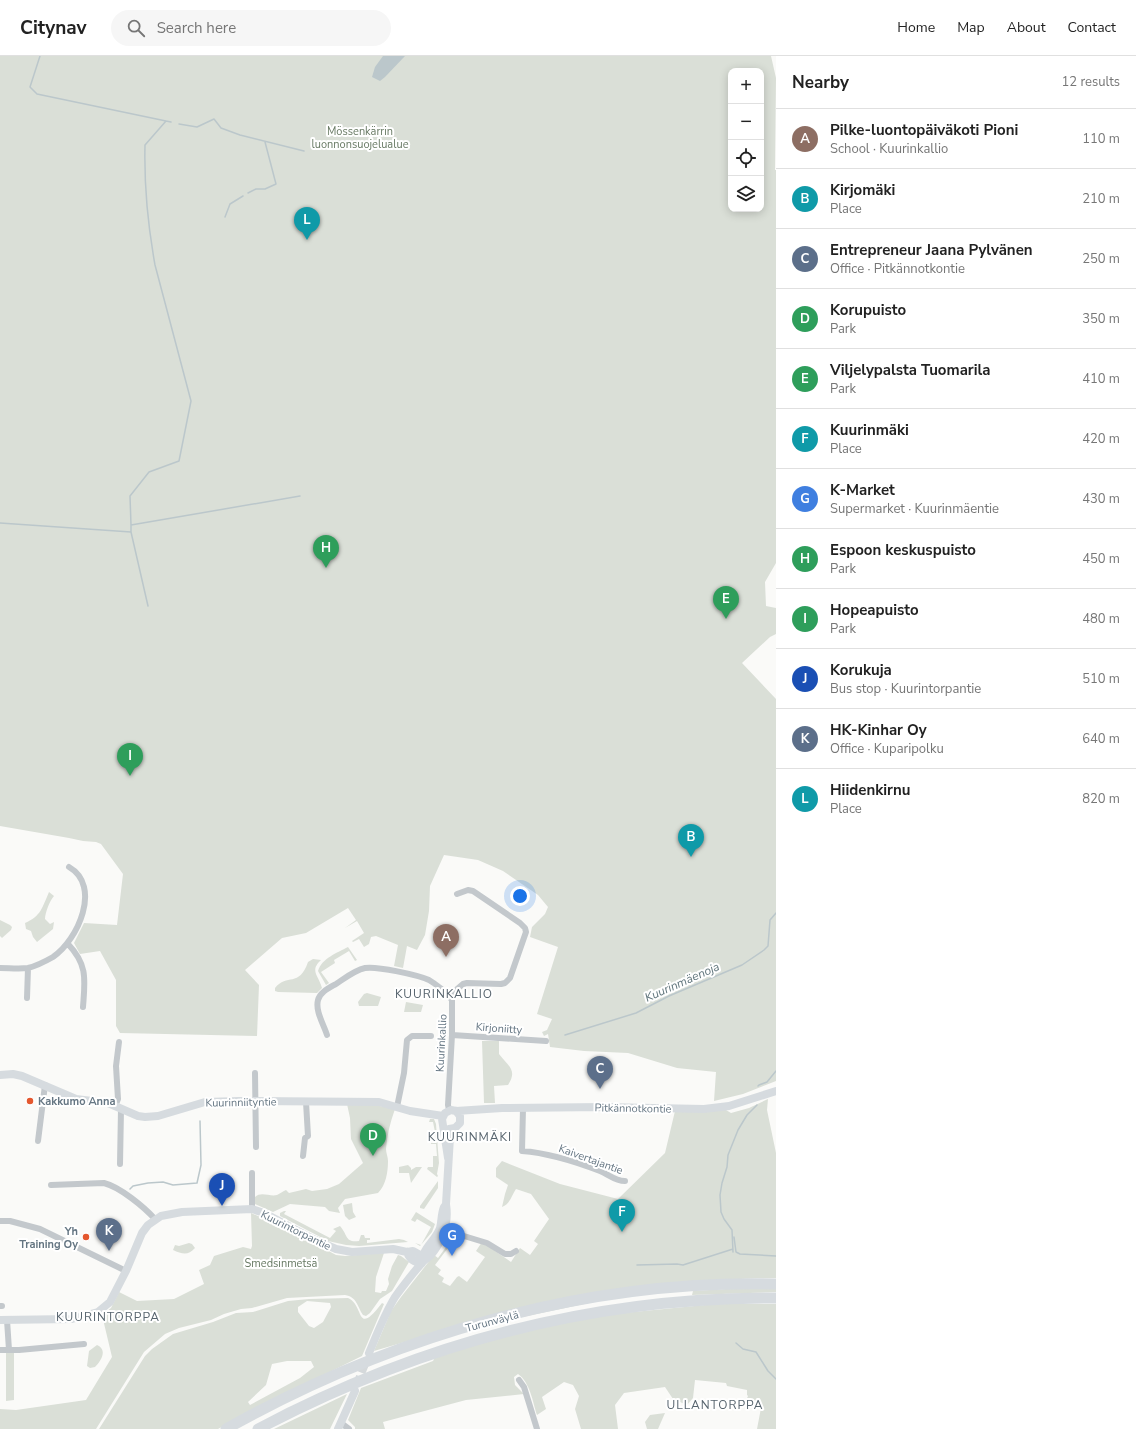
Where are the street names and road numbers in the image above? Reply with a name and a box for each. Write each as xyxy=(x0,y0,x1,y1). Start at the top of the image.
street label: Kuurinkallio xyxy=(432,1014,451,1073)
street label: Kirjoniitty xyxy=(475,1019,523,1038)
street label: Kuurinniityntie xyxy=(205,1094,277,1111)
street label: Pitkännotkontie xyxy=(594,1100,672,1117)
street label: Kaivertajantie xyxy=(557,1141,625,1178)
street label: Kuurintorpantie xyxy=(258,1207,334,1254)
street label: Turunväylä xyxy=(464,1307,520,1336)

